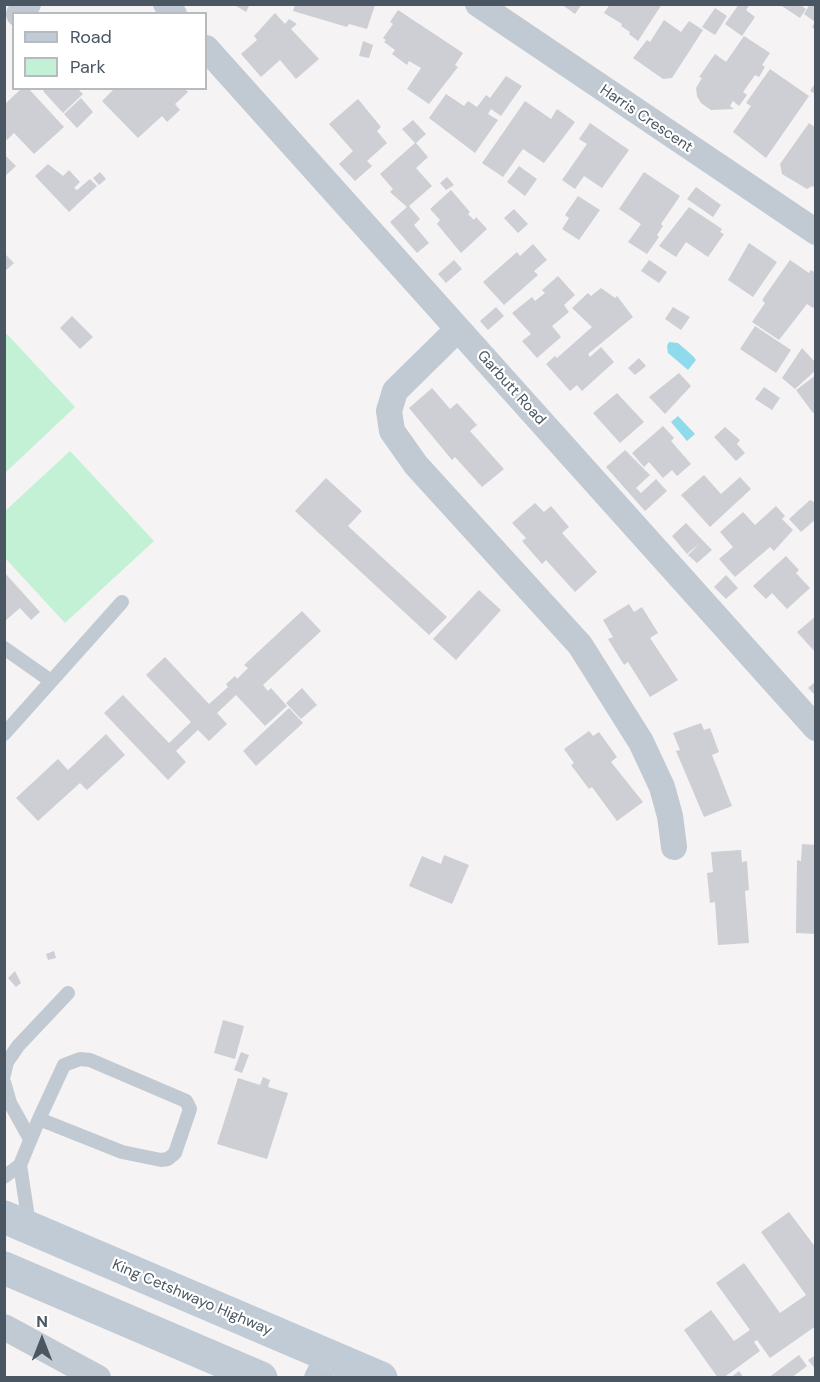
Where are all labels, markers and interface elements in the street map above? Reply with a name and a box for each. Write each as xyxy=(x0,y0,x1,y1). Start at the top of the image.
legend xyxy=(12,12,207,90)
text: Road xyxy=(70,25,112,49)
text: Park xyxy=(70,55,106,79)
street label: Harris Crescent xyxy=(596,81,696,157)
street label: Garbutt Road xyxy=(473,347,549,429)
street label: King Cetshwayo Highway xyxy=(109,1256,275,1340)
north arrow xyxy=(12,1310,72,1370)
text: N xyxy=(36,1311,48,1332)

